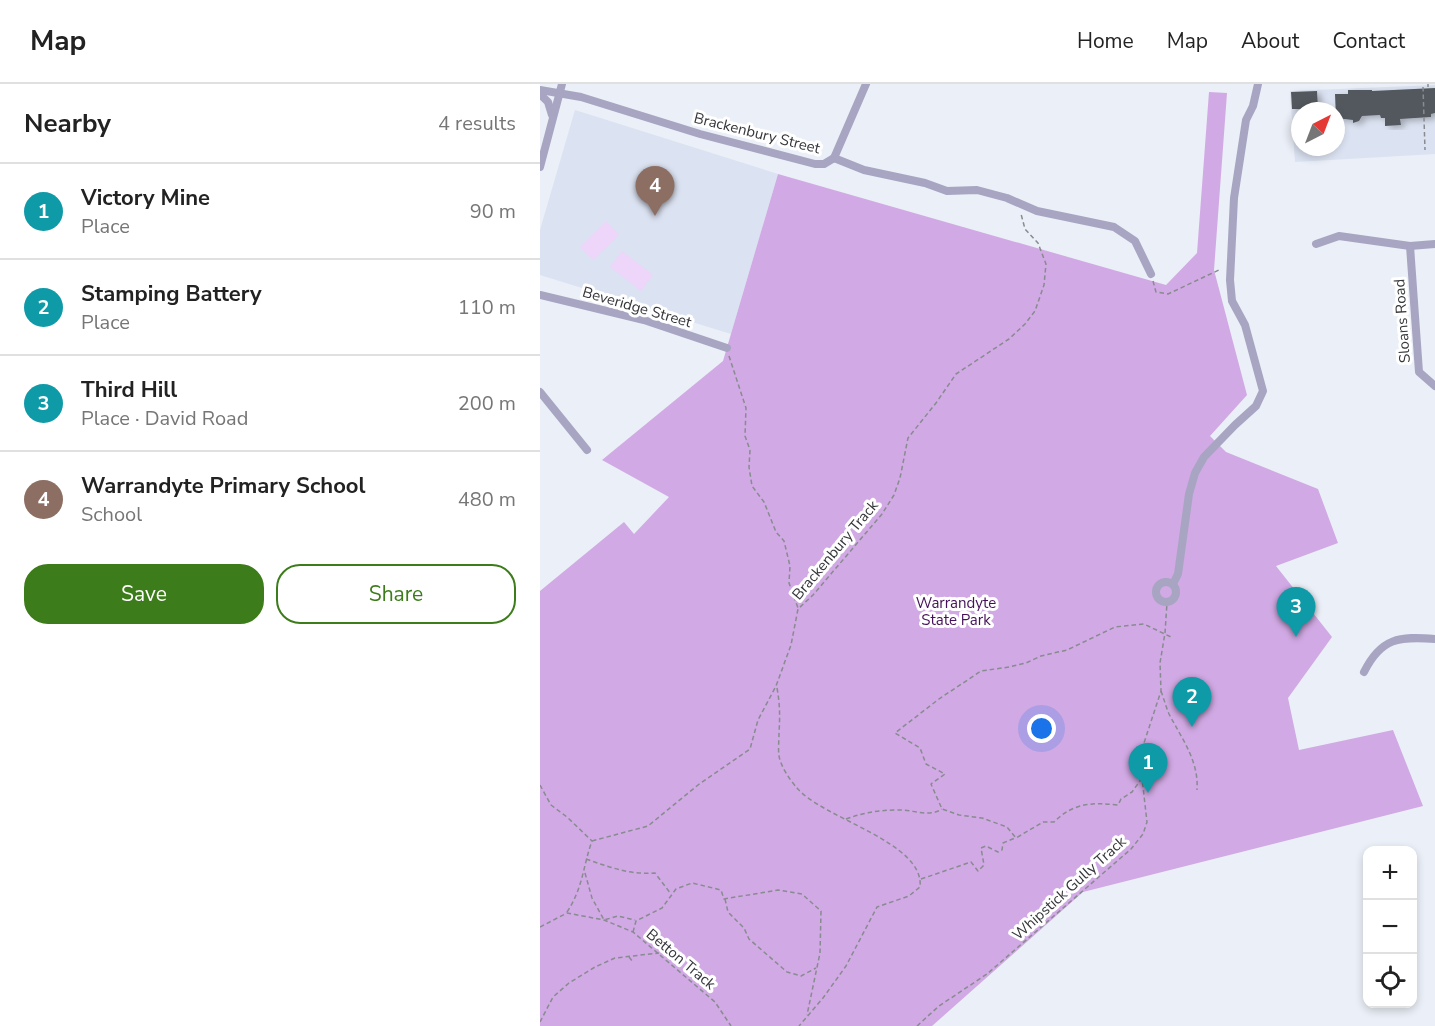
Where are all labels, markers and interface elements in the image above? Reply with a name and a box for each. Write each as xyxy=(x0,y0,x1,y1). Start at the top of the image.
text: Map xyxy=(30,22,86,60)
text: Home xyxy=(1077,27,1134,55)
text: Map xyxy=(1167,27,1208,55)
text: About xyxy=(1241,27,1299,55)
text: Contact xyxy=(1332,27,1405,55)
north arrow xyxy=(1291,102,1345,156)
text: Nearby xyxy=(24,106,111,141)
street label: Brackenbury Street xyxy=(692,108,823,159)
text: 4 results xyxy=(438,110,516,137)
pin: 4 xyxy=(636,166,674,216)
text: Victory Mine xyxy=(81,183,210,213)
text: 1 xyxy=(38,198,50,225)
text: 90 m xyxy=(470,198,516,225)
text: Place xyxy=(81,213,130,240)
street label: Sloans Road xyxy=(1389,278,1415,364)
text: Stamping Battery xyxy=(81,279,262,309)
street label: Beveridge Street xyxy=(580,282,695,332)
text: 2 xyxy=(38,294,50,321)
text: 110 m xyxy=(458,294,516,321)
text: Place xyxy=(81,309,130,336)
text: Third Hill xyxy=(81,375,177,405)
text: 3 xyxy=(38,390,50,417)
text: 200 m xyxy=(458,390,516,417)
text: Place · David Road xyxy=(81,405,248,432)
text: Warrandyte Primary School xyxy=(81,471,366,501)
text: 4 xyxy=(38,486,50,513)
text: 480 m xyxy=(458,486,516,513)
street label: Brackenbury Track xyxy=(787,496,883,604)
text: School xyxy=(81,501,142,528)
button: Save xyxy=(24,564,264,624)
button: Share xyxy=(276,564,516,624)
pin: 3 xyxy=(1276,588,1316,637)
park label: Warrandyte State Park xyxy=(916,593,996,630)
pin: 2 xyxy=(1172,678,1212,727)
your location xyxy=(1027,714,1056,743)
pin: 1 xyxy=(1128,744,1168,793)
street label: Whipstick Gully Track xyxy=(1008,831,1131,944)
map controls xyxy=(1363,846,1417,1008)
button: + xyxy=(1363,846,1417,900)
button: − xyxy=(1363,900,1417,954)
street label: Betton Track xyxy=(642,924,720,994)
button: locate xyxy=(1363,954,1417,1008)

